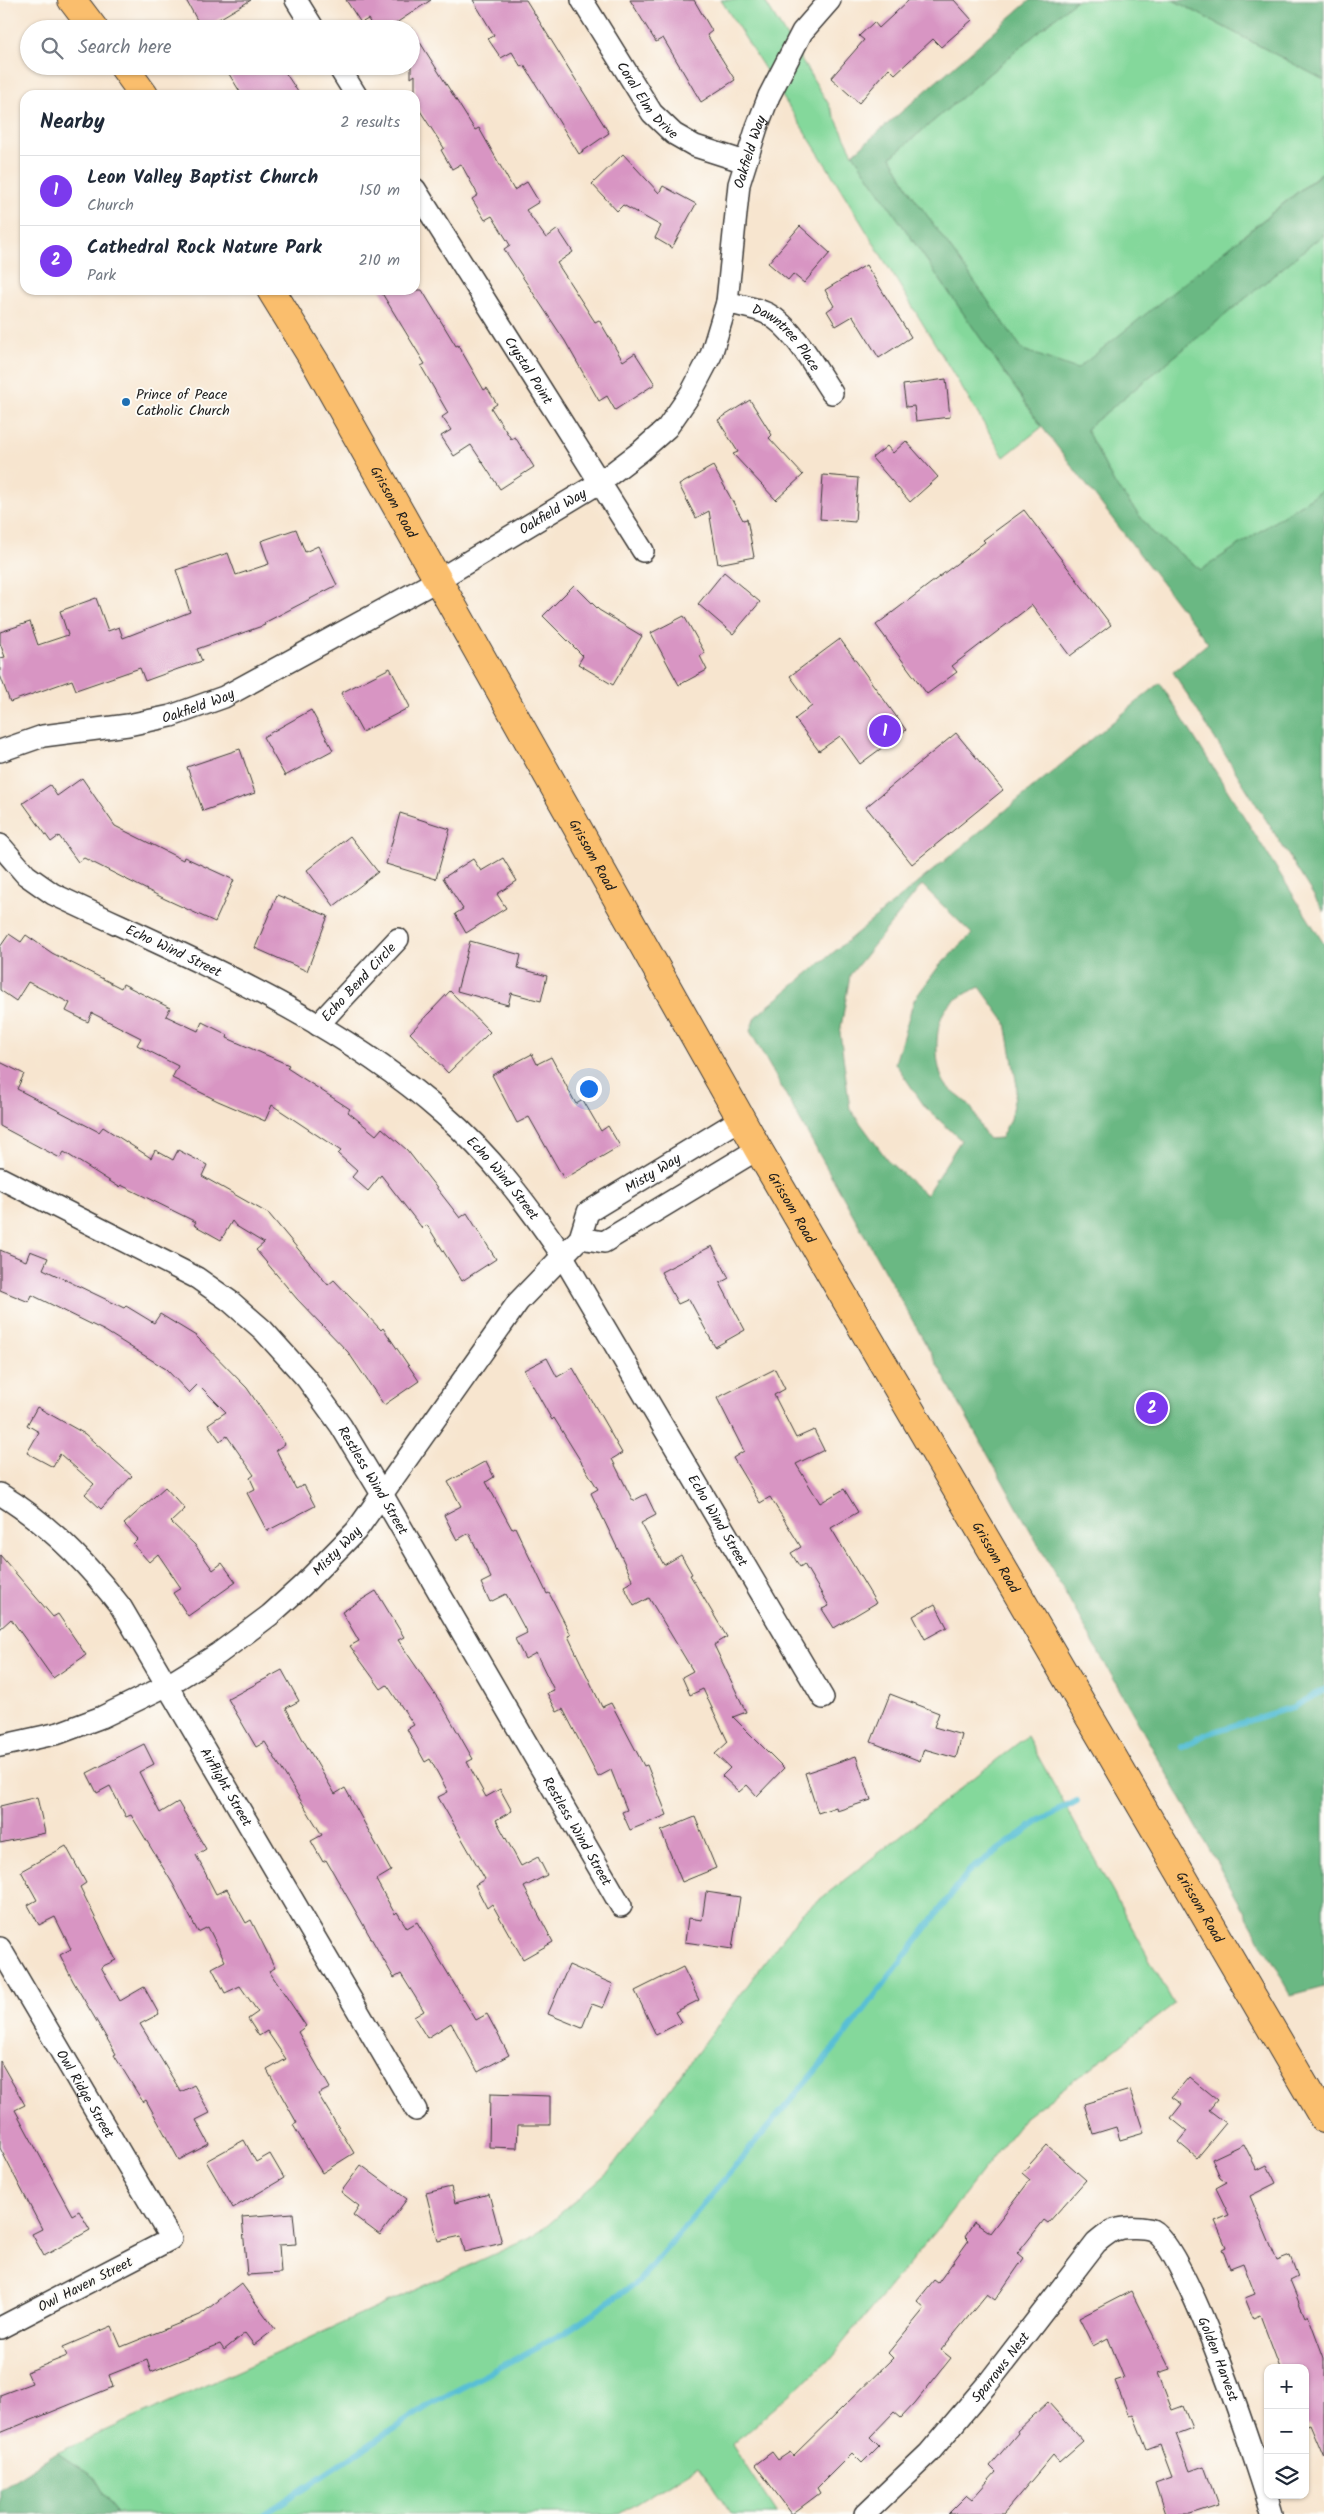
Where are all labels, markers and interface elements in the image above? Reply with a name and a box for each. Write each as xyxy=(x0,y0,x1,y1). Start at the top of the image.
search box xyxy=(20,20,420,75)
text: Search here xyxy=(78,33,172,63)
icon: search xyxy=(38,34,66,62)
street label: Coral Elm Drive xyxy=(611,57,684,145)
text: Nearby xyxy=(40,106,105,139)
text: 2 results xyxy=(340,110,400,135)
street label: Oakfield Way xyxy=(728,112,773,191)
text: Leon Valley Baptist Church xyxy=(87,163,318,193)
text: 1 xyxy=(54,178,58,203)
text: 150 m xyxy=(359,178,400,203)
text: Church xyxy=(87,193,134,218)
text: Cathedral Rock Nature Park xyxy=(87,233,322,263)
text: 2 xyxy=(51,248,61,273)
text: 210 m xyxy=(359,248,400,273)
text: Park xyxy=(87,263,116,288)
street label: Dawntree Place xyxy=(749,299,826,377)
street label: Crystal Point xyxy=(498,332,558,409)
place label: Prince of Peace Catholic Church xyxy=(136,384,230,422)
marker: Prince of Peace Catholic Church xyxy=(120,396,132,408)
street label: Grissom Road xyxy=(364,462,423,543)
street label: Oakfield Way xyxy=(515,483,591,541)
street label: Oakfield Way xyxy=(160,683,239,730)
pin: 1 xyxy=(869,712,901,750)
street label: Grissom Road xyxy=(563,815,621,896)
street label: Echo Wind Street xyxy=(122,919,226,984)
street label: Echo Bend Circle xyxy=(316,937,402,1027)
your location xyxy=(576,1076,602,1102)
street label: Echo Wind Street xyxy=(461,1131,544,1225)
street label: Misty Way xyxy=(621,1148,686,1199)
street label: Grissom Road xyxy=(762,1168,821,1249)
pin: 2 xyxy=(1136,1389,1168,1427)
street label: Restless Wind Street xyxy=(331,1422,414,1540)
street label: Echo Wind Street xyxy=(682,1470,754,1572)
street label: Grissom Road xyxy=(966,1518,1025,1598)
street label: Misty Way xyxy=(308,1522,368,1581)
street label: Airflight Street xyxy=(194,1744,258,1831)
street label: Restless Wind Street xyxy=(536,1773,617,1891)
street label: Grissom Road xyxy=(1170,1867,1229,1948)
street label: Owl Ridge Street xyxy=(50,2046,120,2143)
street label: Owl Haven Street xyxy=(34,2251,137,2318)
street label: Golden Harvest xyxy=(1191,2314,1244,2405)
street label: Sparrows Nest xyxy=(966,2327,1036,2408)
map controls xyxy=(1264,2364,1309,2499)
button: + xyxy=(1264,2364,1309,2409)
button: − xyxy=(1264,2409,1309,2454)
button: layers xyxy=(1264,2454,1309,2499)

